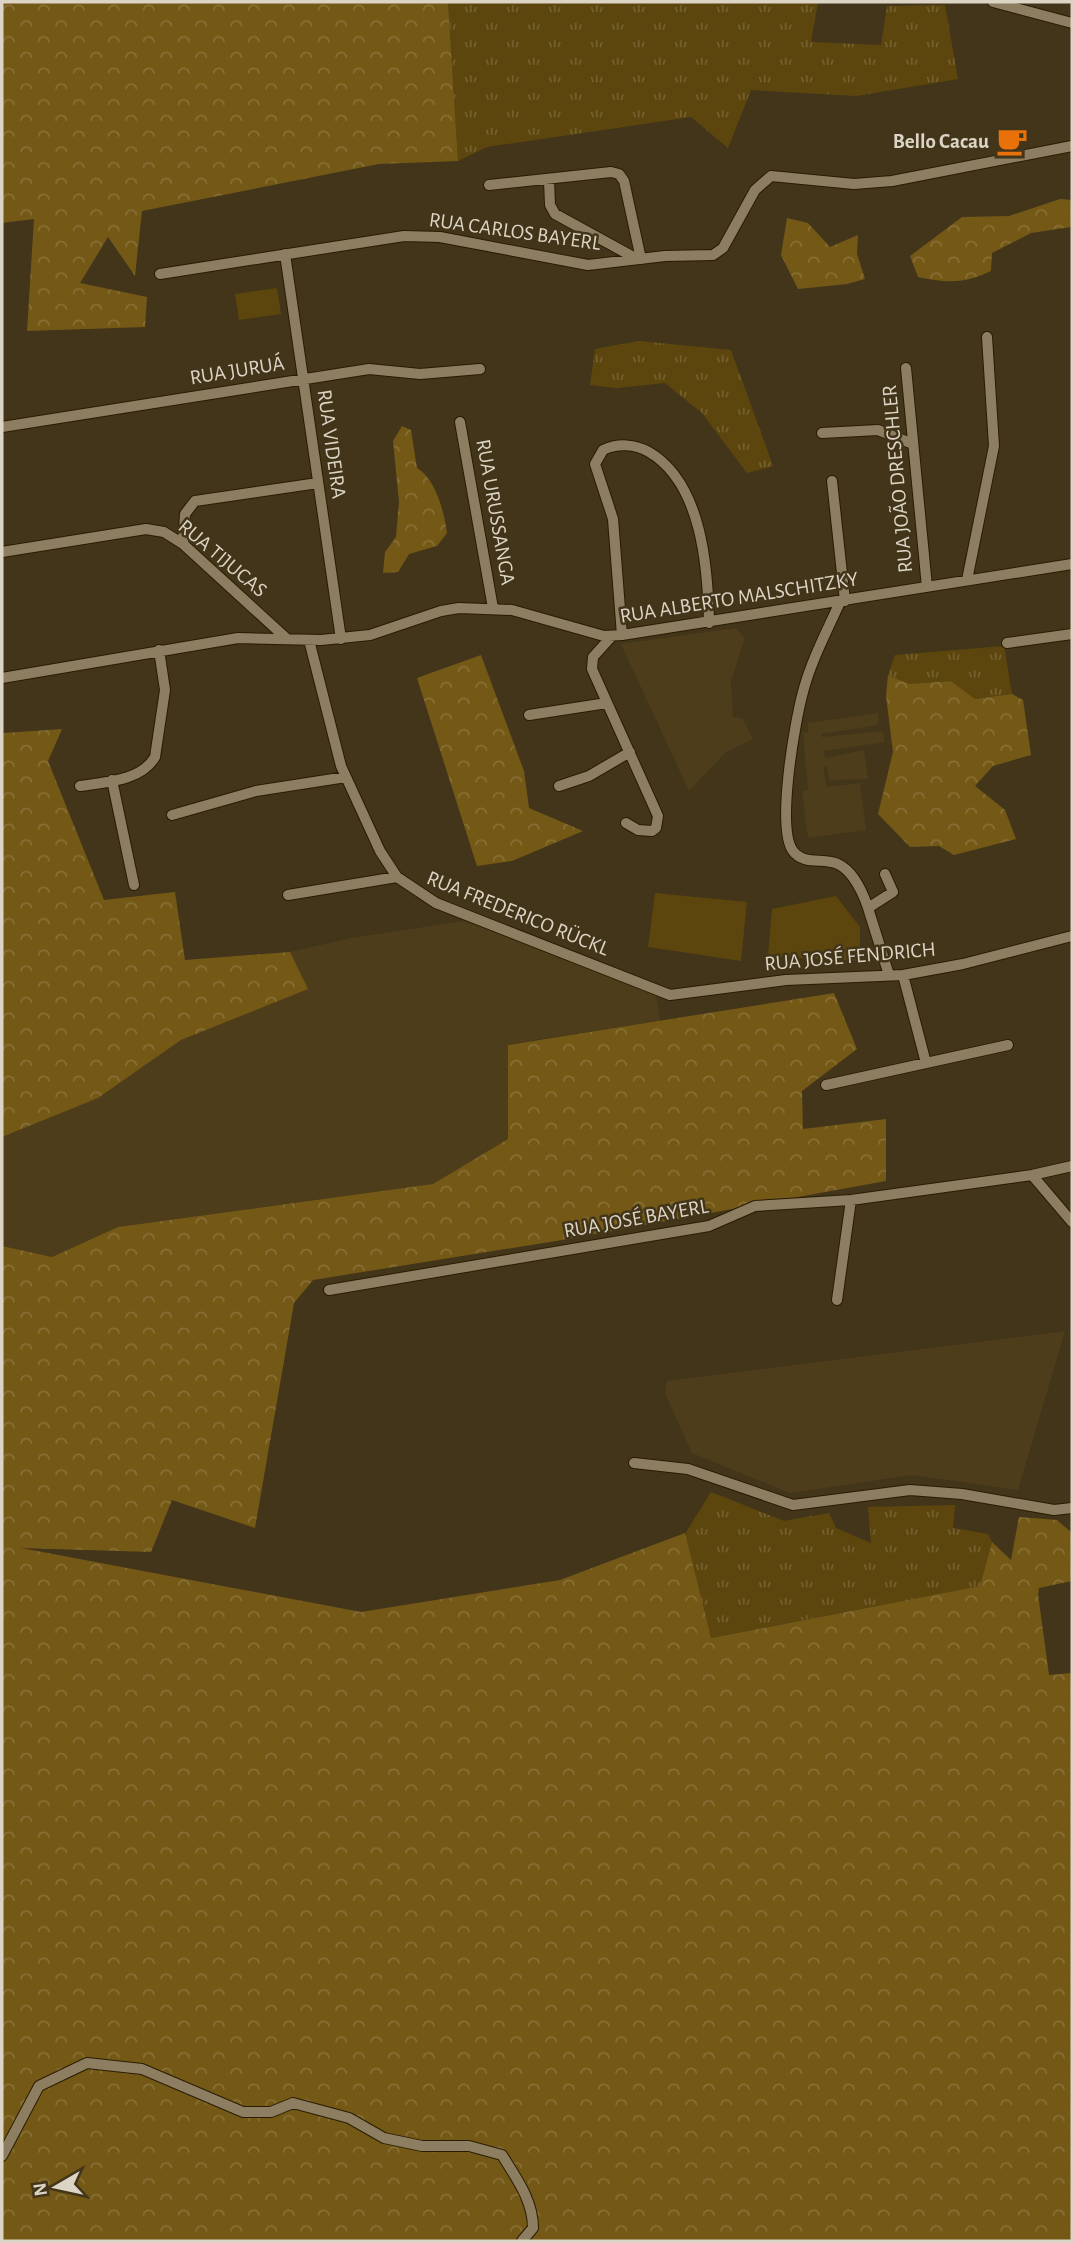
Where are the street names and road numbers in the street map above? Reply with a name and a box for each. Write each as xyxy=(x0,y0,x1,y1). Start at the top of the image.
street label: RUA CARLOS BAYERL xyxy=(428,209,602,254)
street label: RUA JURUÁ xyxy=(188,351,286,388)
street label: RUA JOÃO DRESCHLER xyxy=(877,384,916,574)
street label: RUA VIDEIRA xyxy=(313,388,350,500)
street label: RUA URUSSANGA xyxy=(472,437,519,587)
street label: RUA TIJUCAS xyxy=(174,516,271,601)
street label: RUA ALBERTO MALSCHITZKY xyxy=(618,568,860,627)
street label: RUA FREDERICO RÜCKL xyxy=(424,866,612,960)
street label: RUA JOSÉ FENDRICH xyxy=(763,937,937,974)
street label: RUA JOSÉ BAYERL xyxy=(562,1193,710,1242)

